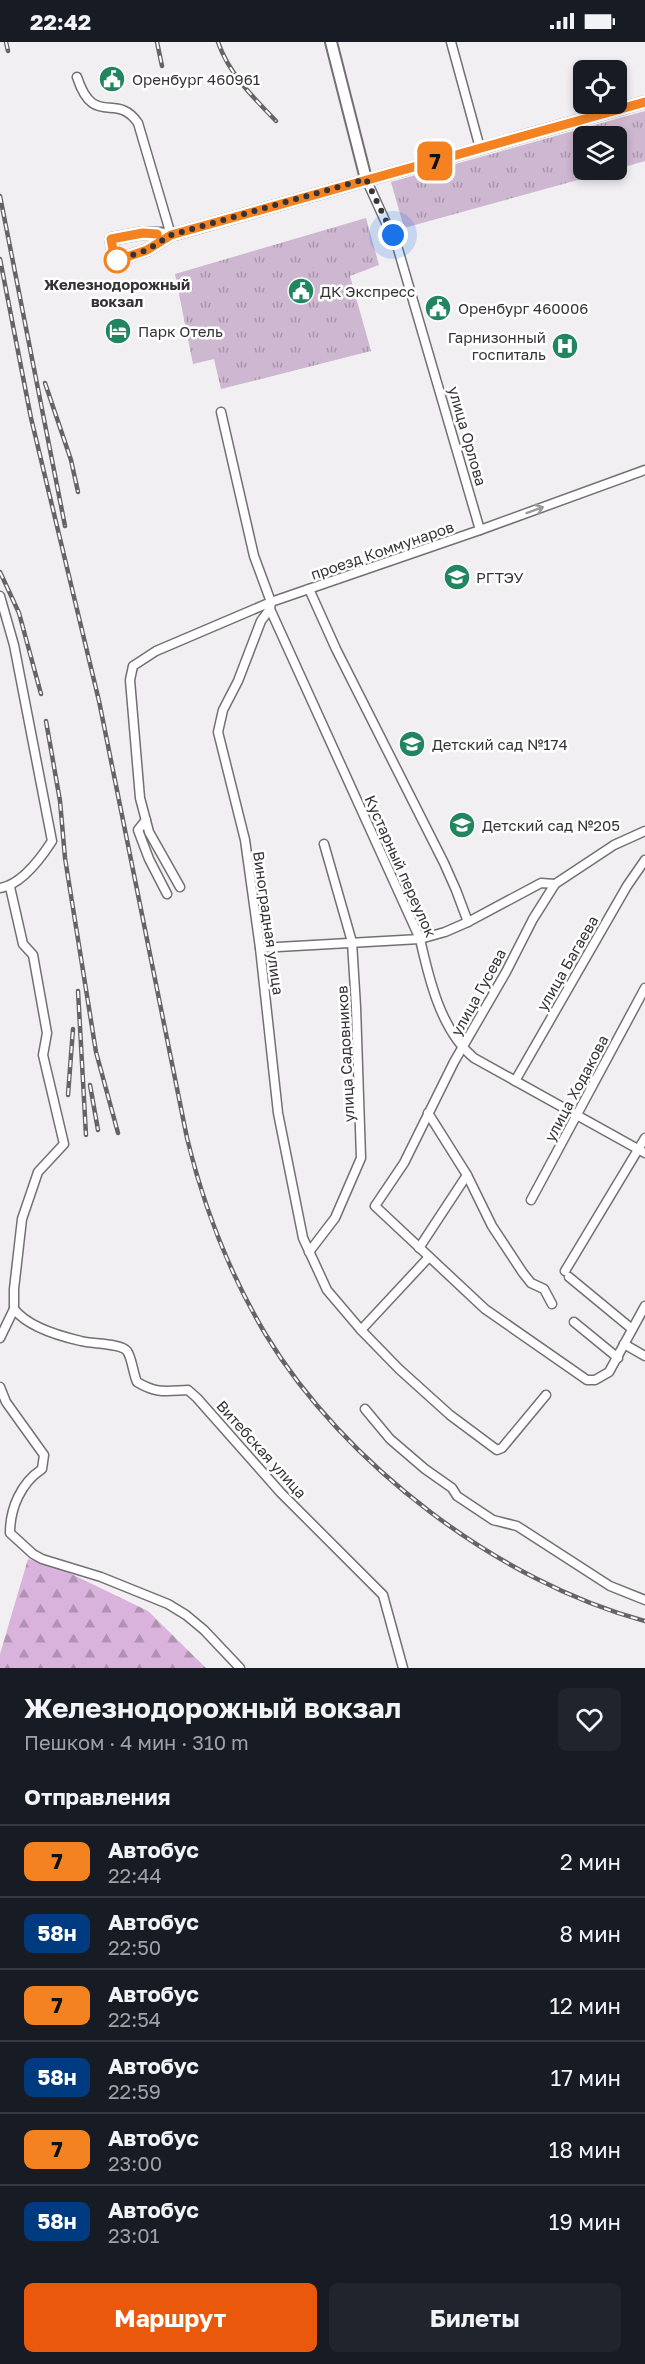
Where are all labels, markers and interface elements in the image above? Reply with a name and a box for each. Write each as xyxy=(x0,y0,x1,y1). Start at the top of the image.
text: 22:42 xyxy=(30,8,91,35)
map controls xyxy=(573,60,627,180)
button: locate xyxy=(573,60,627,114)
public building icon: Оренбург 460961 xyxy=(97,64,127,94)
place label: Оренбург 460961 xyxy=(132,70,260,88)
button: layers xyxy=(573,126,627,180)
line badge: 7 xyxy=(416,142,454,180)
text: 7 xyxy=(429,148,441,174)
your location xyxy=(378,220,408,250)
marker: Железнодорожный вокзал xyxy=(104,247,130,273)
place label: Железнодорожный вокзал xyxy=(44,275,190,310)
public building icon: ДК Экспресс xyxy=(286,276,316,306)
place label: ДК Экспресс xyxy=(320,282,415,300)
public building icon: Оренбург 460006 xyxy=(423,293,453,323)
place label: Оренбург 460006 xyxy=(458,299,588,317)
hotel icon: Парк Отель xyxy=(103,316,133,346)
place label: Парк Отель xyxy=(138,322,223,340)
place label: Гарнизонный госпиталь xyxy=(448,328,546,363)
hospital icon: Гарнизонный госпиталь xyxy=(550,331,580,361)
street label: улица Орлова xyxy=(445,384,491,488)
one-way arrow xyxy=(525,504,544,515)
street label: проезд Коммунаров xyxy=(308,517,456,583)
school or university icon: РГТЭУ xyxy=(442,562,472,592)
place label: РГТЭУ xyxy=(476,568,524,586)
school or university icon: Детский сад №174 xyxy=(397,729,427,759)
place label: Детский сад №174 xyxy=(432,735,568,753)
street label: Кустарный переулок xyxy=(362,792,441,940)
school or university icon: Детский сад №205 xyxy=(447,810,477,840)
place label: Детский сад №205 xyxy=(482,816,620,834)
street label: Виноградная улица xyxy=(250,850,288,996)
street label: улица Багаева xyxy=(532,912,602,1014)
street label: улица Гусева xyxy=(447,945,509,1039)
street label: улица Садовников xyxy=(332,985,358,1123)
street label: улица Ходакова xyxy=(540,1032,612,1144)
street label: Витебская улица xyxy=(213,1396,311,1502)
button: heart xyxy=(558,1688,621,1751)
text: Железнодорожный вокзал xyxy=(24,1691,401,1724)
text: Пешком · 4 мин · 310 m xyxy=(24,1730,249,1754)
text: Отправления xyxy=(24,1783,170,1810)
text: Автобус xyxy=(108,1836,199,1863)
text: 7 xyxy=(51,1848,63,1874)
text: 2 мин xyxy=(560,1848,621,1875)
text: 22:44 xyxy=(108,1863,162,1887)
text: Автобус xyxy=(108,1908,199,1935)
text: 58н xyxy=(37,1920,77,1946)
text: 8 мин xyxy=(559,1920,621,1947)
text: 22:50 xyxy=(108,1935,161,1959)
text: Автобус xyxy=(108,1980,199,2007)
text: 7 xyxy=(51,1992,63,2018)
text: 12 мин xyxy=(549,1992,621,2019)
text: 22:54 xyxy=(108,2007,161,2031)
text: Автобус xyxy=(108,2052,199,2079)
text: 58н xyxy=(37,2064,77,2090)
text: 17 мин xyxy=(550,2064,621,2091)
text: 22:59 xyxy=(108,2079,161,2103)
text: Автобус xyxy=(108,2124,199,2151)
text: 7 xyxy=(51,2136,63,2162)
text: 18 мин xyxy=(549,2136,621,2163)
text: 23:00 xyxy=(108,2151,162,2175)
text: Автобус xyxy=(108,2196,199,2223)
text: 58н xyxy=(37,2208,77,2234)
text: 19 мин xyxy=(549,2208,621,2235)
text: 23:01 xyxy=(108,2223,159,2247)
button: Маршрут xyxy=(24,2283,317,2352)
button: Билеты xyxy=(329,2283,621,2352)

